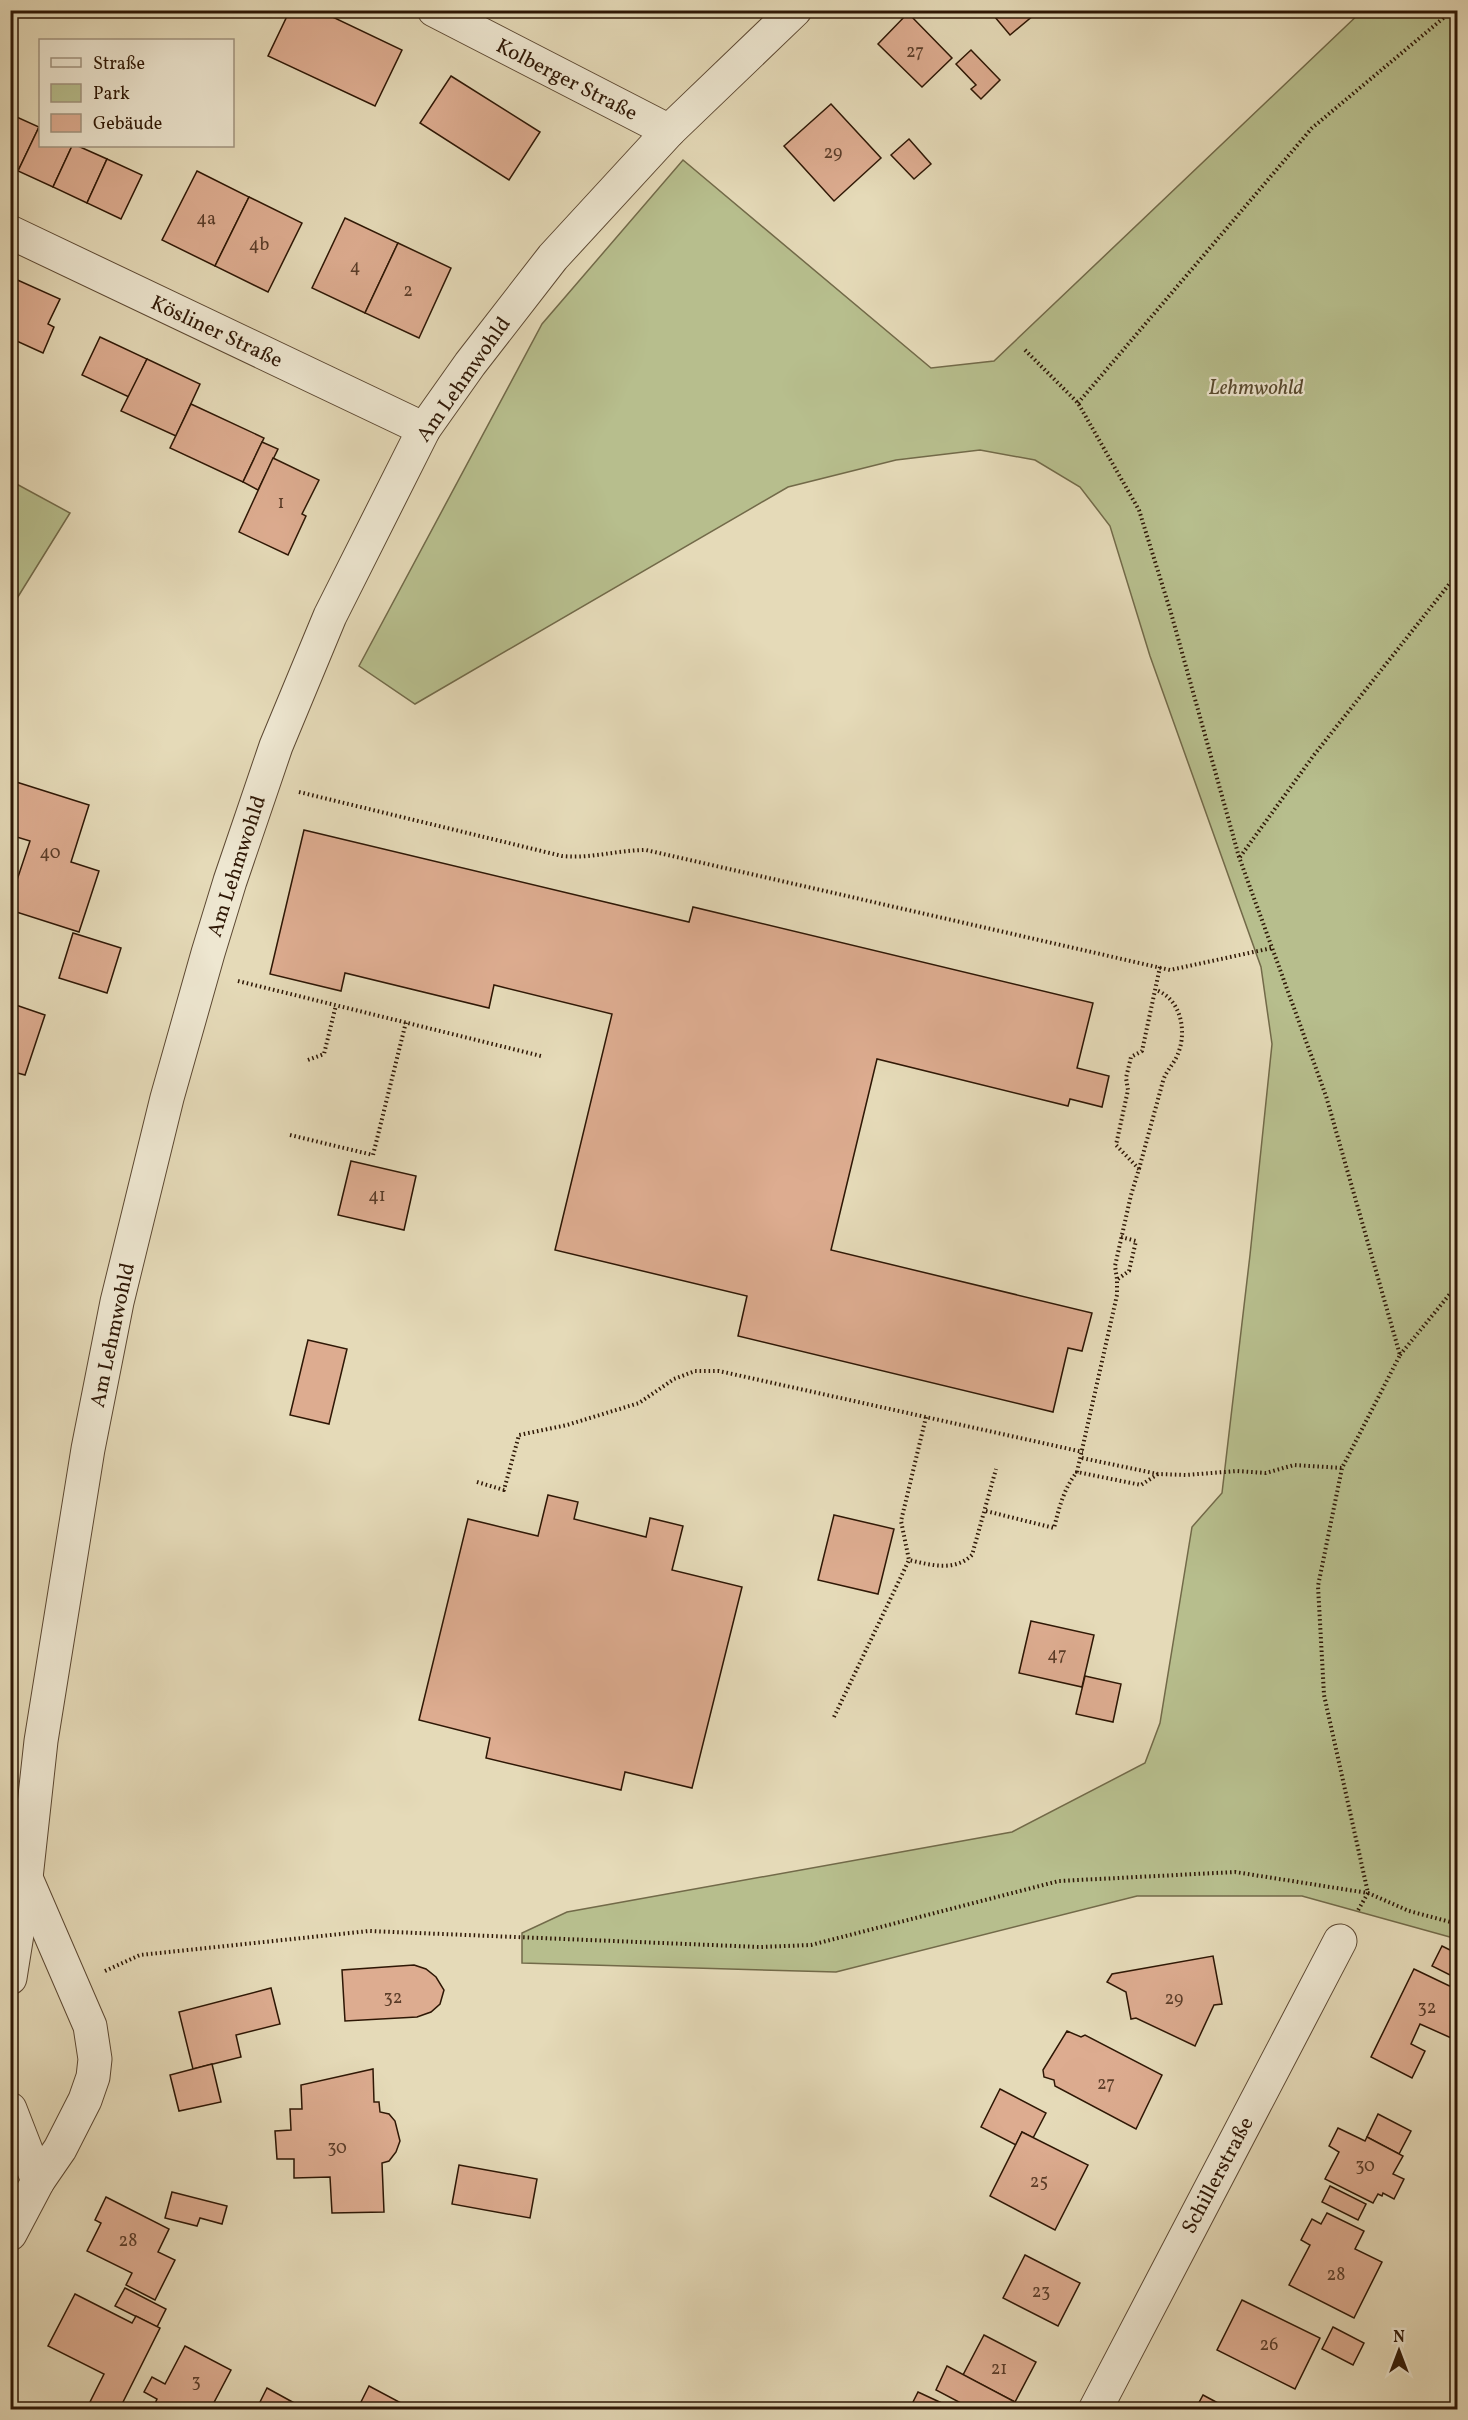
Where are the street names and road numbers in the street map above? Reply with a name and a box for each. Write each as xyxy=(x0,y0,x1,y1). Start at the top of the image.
street label: Kolberger Straße xyxy=(491,32,642,129)
street label: Kösliner Straße xyxy=(146,289,287,376)
street label: Am Lehmwohld xyxy=(410,311,518,448)
street label: Am Lehmwohld xyxy=(201,792,274,941)
street label: Am Lehmwohld xyxy=(84,1260,143,1410)
street label: Schillerstraße xyxy=(1175,2112,1261,2239)

